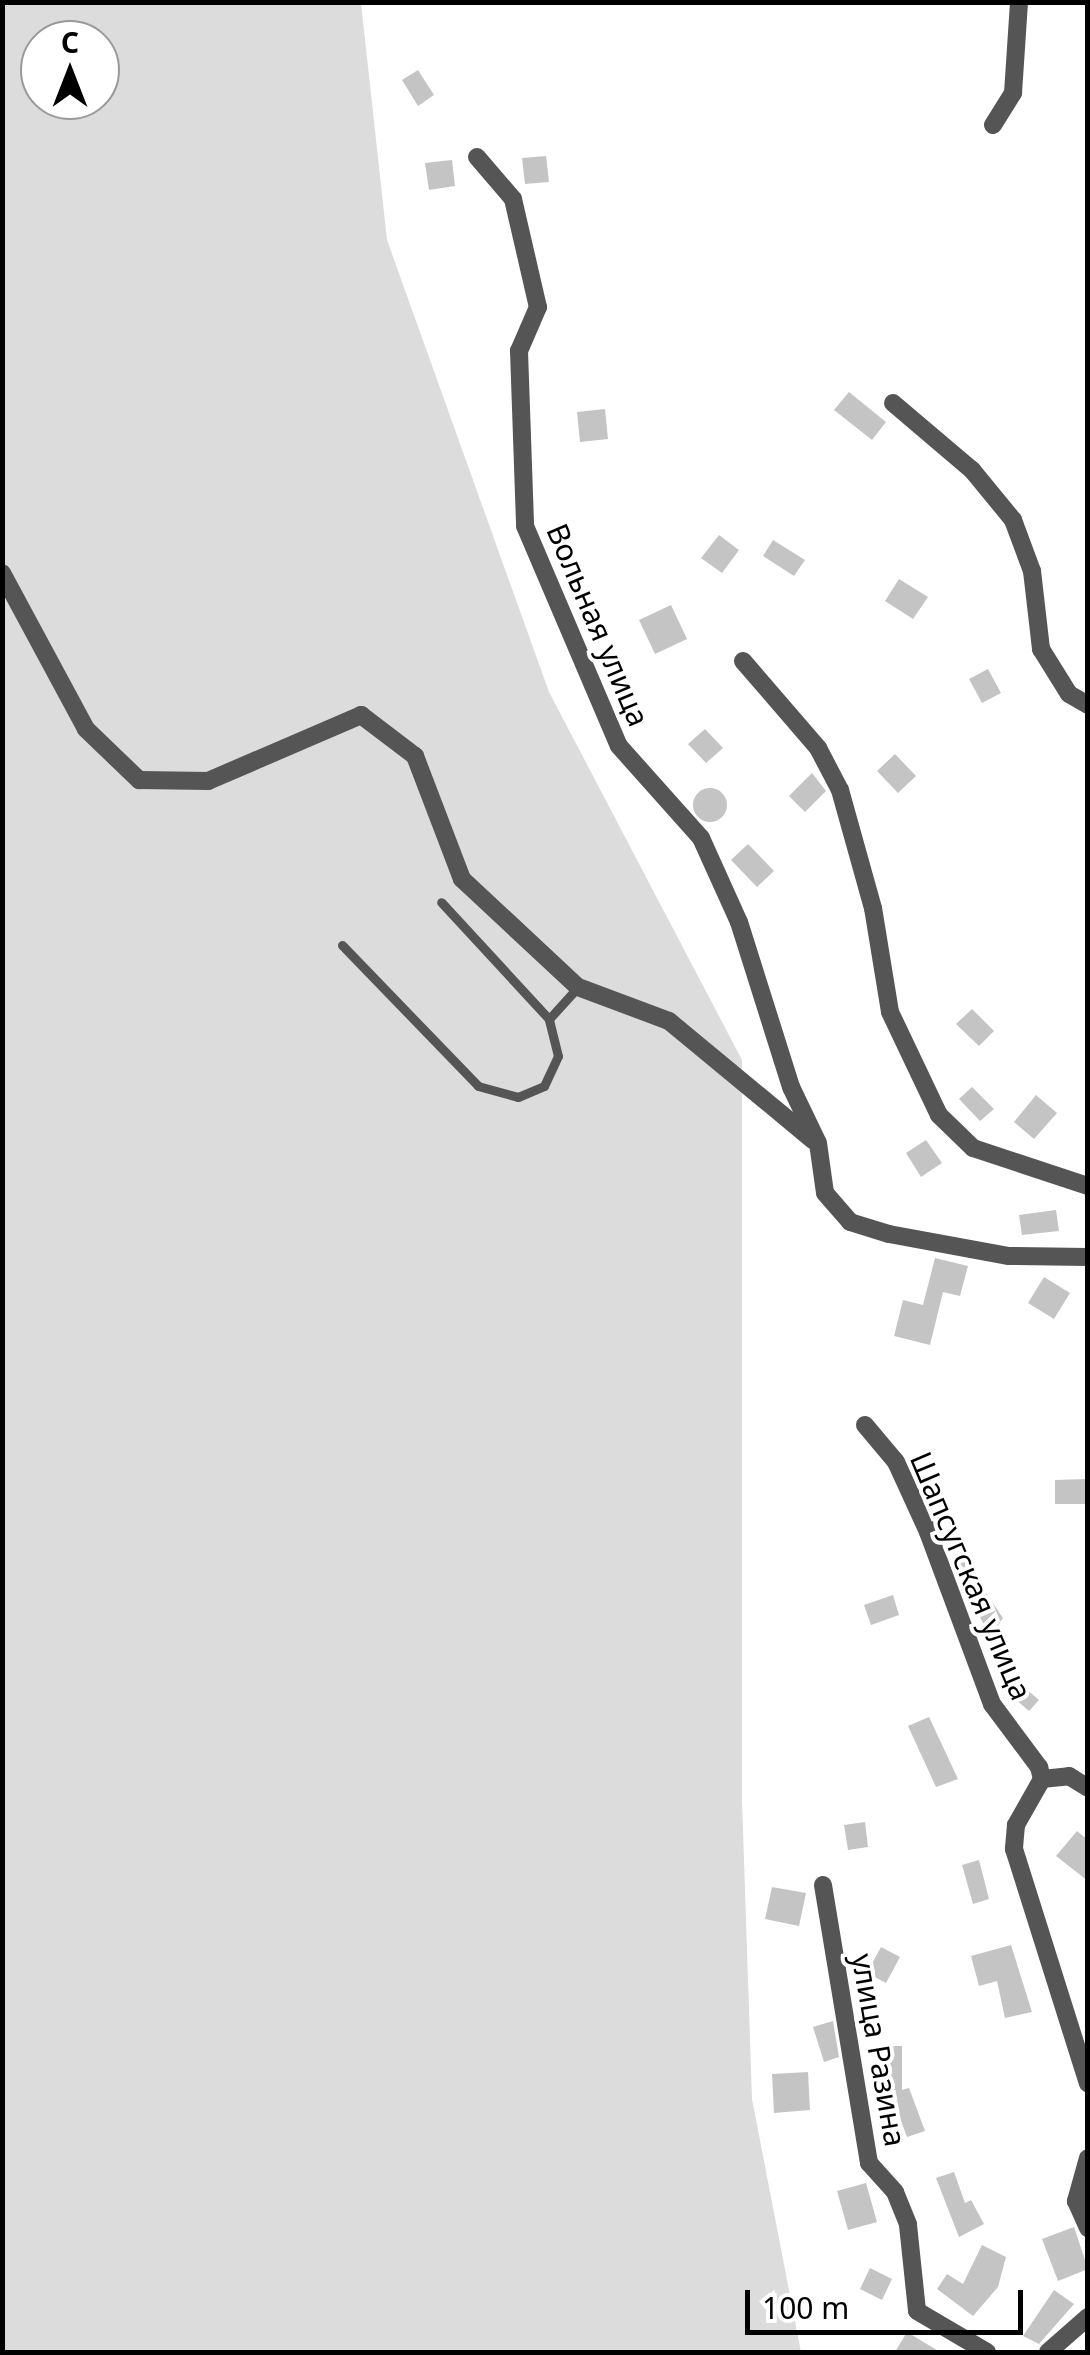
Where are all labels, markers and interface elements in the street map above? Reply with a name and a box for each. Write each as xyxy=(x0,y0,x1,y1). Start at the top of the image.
north arrow xyxy=(20,20,120,120)
text: С xyxy=(61,23,79,61)
street label: Вольная улица xyxy=(539,518,657,732)
street label: Шапсугская улица xyxy=(903,1447,1039,1705)
street label: улица Разина xyxy=(844,1951,914,2149)
scale bar xyxy=(750,2270,1028,2332)
text: 100 m xyxy=(762,2287,849,2328)

